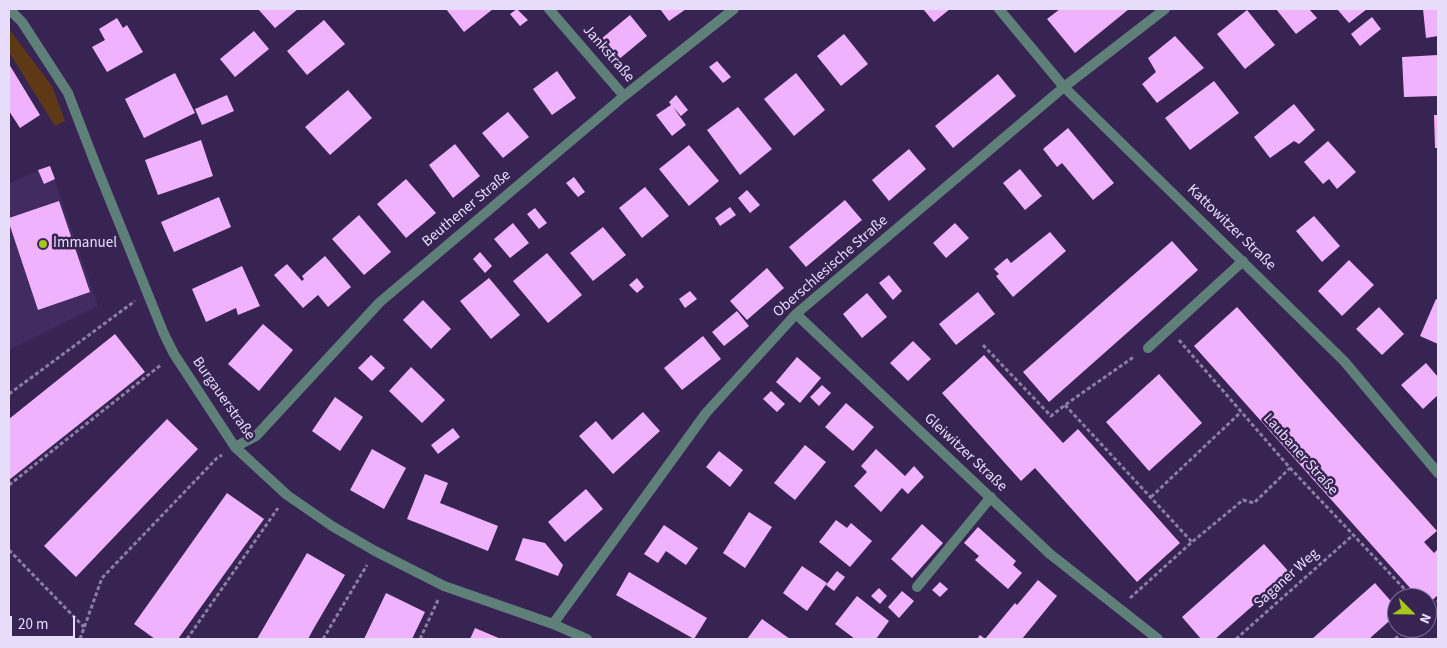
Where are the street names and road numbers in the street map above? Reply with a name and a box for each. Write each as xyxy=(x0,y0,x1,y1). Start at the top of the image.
street label: Jankstraße xyxy=(578,22,638,86)
street label: Beuthener Straße xyxy=(419,167,515,251)
street label: Kattowitzer Straße xyxy=(1183,181,1279,275)
street label: Oberschlesische Straße xyxy=(770,212,892,322)
street label: Burgauerstraße xyxy=(188,354,258,444)
street label: Gleiwitzer Straße xyxy=(920,410,1010,496)
street label: Laubaner Straße xyxy=(1259,410,1341,500)
street label: Saganer Weg xyxy=(1251,545,1323,613)

